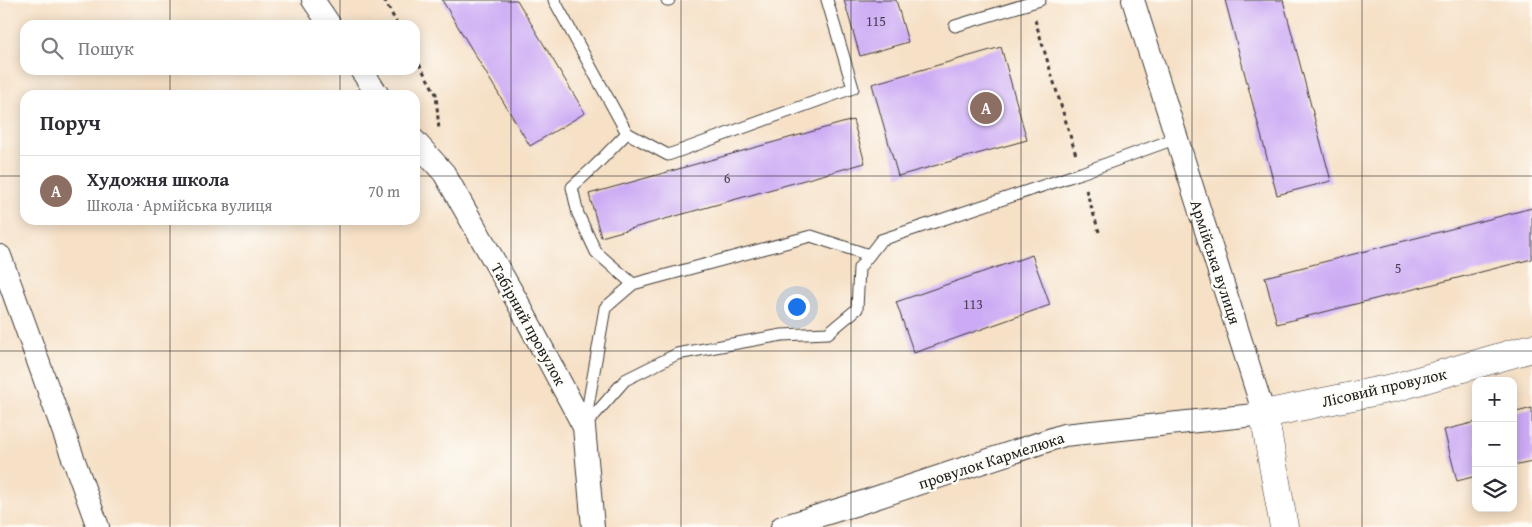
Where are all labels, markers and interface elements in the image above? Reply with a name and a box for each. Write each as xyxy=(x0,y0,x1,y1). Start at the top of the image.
house number: 115 xyxy=(866,11,886,31)
search box xyxy=(20,20,420,75)
icon: search xyxy=(38,34,66,62)
text: Пошук xyxy=(78,34,134,62)
pin: A xyxy=(970,89,1002,127)
text: Поруч xyxy=(40,107,101,138)
text: Художня школа xyxy=(87,165,229,193)
house number: 6 xyxy=(724,168,731,188)
text: A xyxy=(51,179,61,203)
text: 70 m xyxy=(368,179,400,203)
text: Школа · Армійська вулиця xyxy=(87,193,272,217)
street label: Армійська вулиця xyxy=(1185,197,1247,327)
street label: Табірний провулок xyxy=(485,258,573,390)
house number: 5 xyxy=(1395,258,1401,278)
your location xyxy=(784,294,810,320)
house number: 113 xyxy=(963,294,983,314)
street label: Лісовий провулок xyxy=(1319,361,1449,413)
map controls xyxy=(1472,377,1517,512)
button: + xyxy=(1472,377,1517,422)
button: − xyxy=(1472,422,1517,467)
street label: провулок Кармелюка xyxy=(915,425,1067,495)
button: layers xyxy=(1472,467,1517,512)

